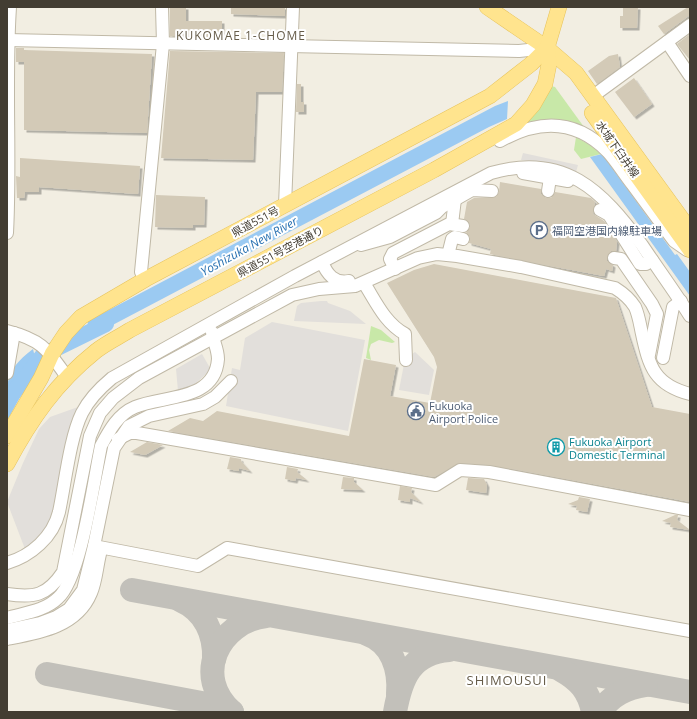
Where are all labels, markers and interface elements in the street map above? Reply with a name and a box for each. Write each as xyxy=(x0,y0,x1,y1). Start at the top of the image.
district label: KUKOMAE 1-CHOME xyxy=(176,27,306,44)
street label: 水城下臼井線 xyxy=(593,118,643,180)
street label: 県道551号 xyxy=(229,202,281,240)
water label: Yoshizuka New River xyxy=(198,212,302,280)
parking icon: 福岡空港国内線駐車場 xyxy=(529,220,549,240)
street label: 県道551号空港通り xyxy=(234,222,326,280)
place label: 福岡空港国内線駐車場 xyxy=(552,223,662,238)
place label: Fukuoka Airport Police xyxy=(429,398,498,426)
public building icon: Fukuoka Airport Police xyxy=(406,401,426,421)
place label: Fukuoka Airport Domestic Terminal xyxy=(569,434,665,462)
building icon: Fukuoka Airport Domestic Terminal xyxy=(546,437,566,457)
district label: SHIMOUSUI xyxy=(467,671,547,689)

